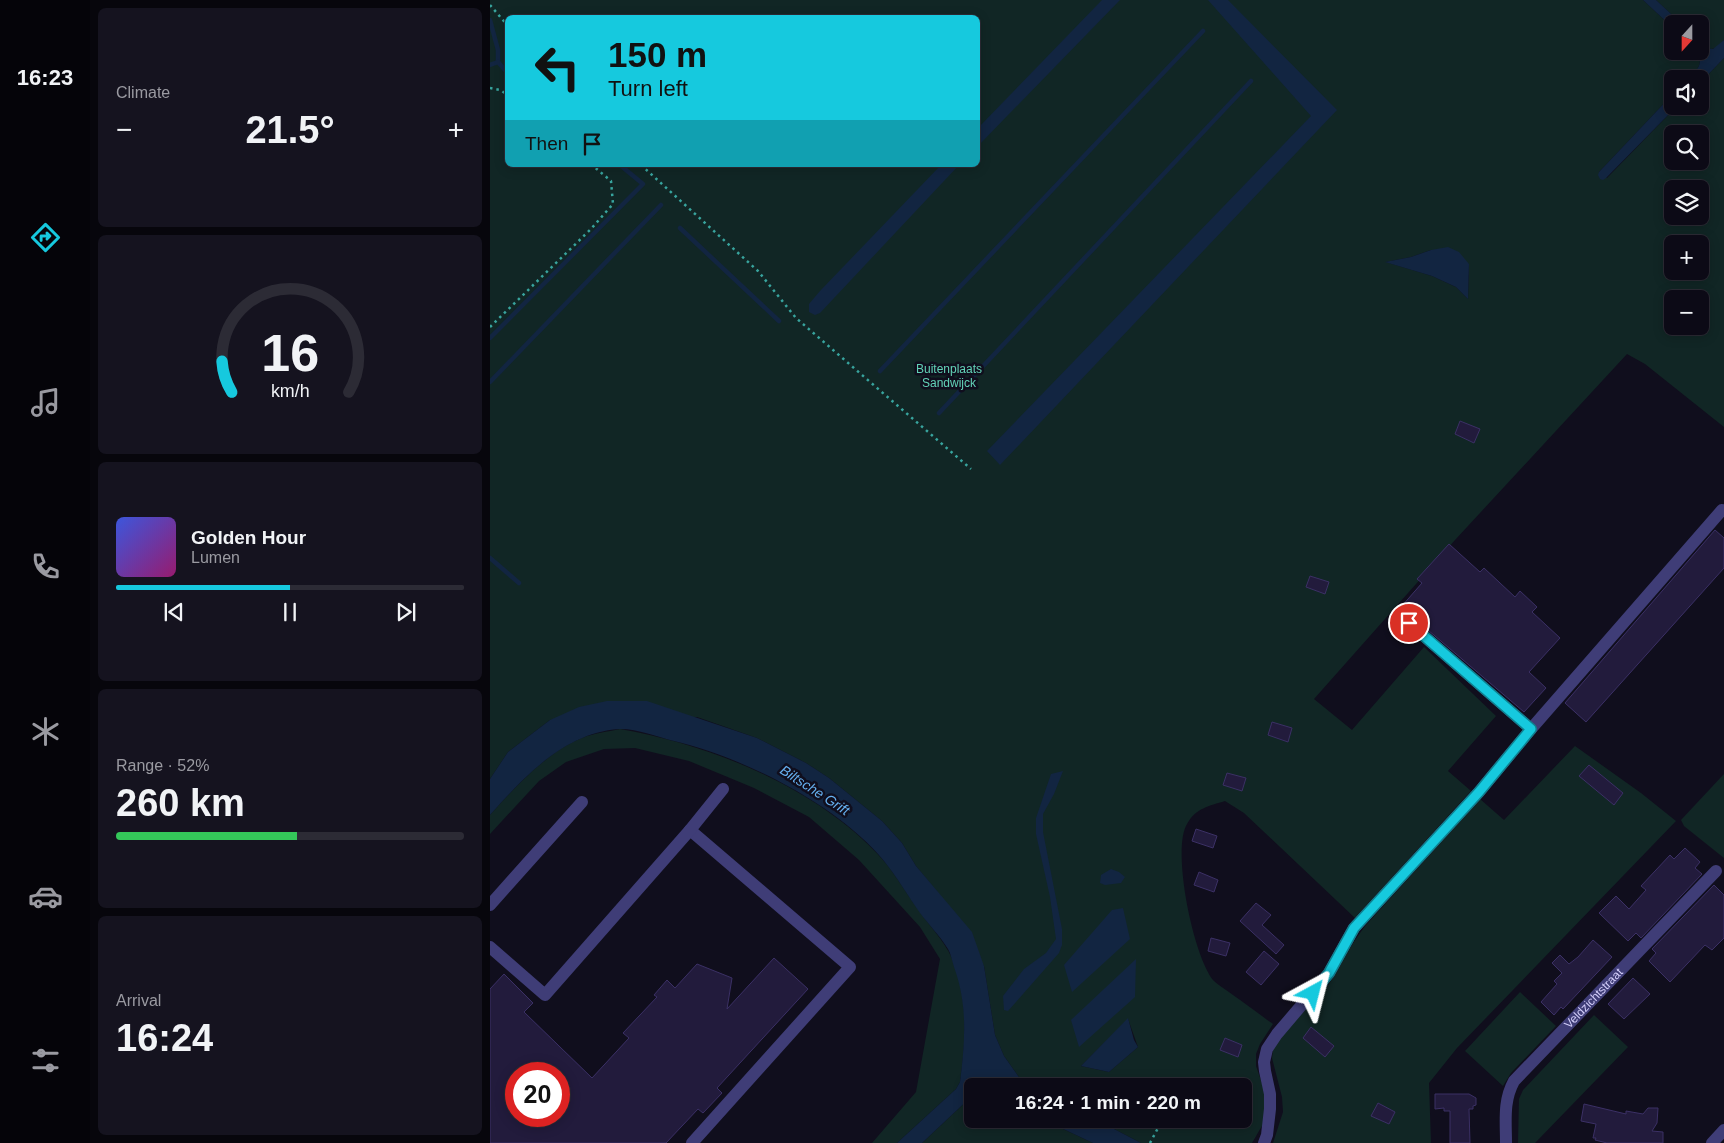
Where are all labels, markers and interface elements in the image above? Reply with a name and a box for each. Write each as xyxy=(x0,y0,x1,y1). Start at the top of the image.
north arrow xyxy=(1664,15,1709,60)
map controls xyxy=(1664,15,1709,335)
icon: left xyxy=(525,35,590,100)
text: 150 m xyxy=(608,35,707,74)
text: 16:23 xyxy=(17,65,73,90)
button: sound xyxy=(1664,70,1709,115)
text: Turn left xyxy=(608,76,688,101)
text: Climate xyxy=(116,84,170,101)
text: 21.5° xyxy=(245,109,335,151)
text: − xyxy=(116,114,132,145)
text: + xyxy=(448,114,464,145)
button: search xyxy=(1664,125,1709,170)
icon: arrive xyxy=(578,130,606,158)
text: Then xyxy=(525,133,568,154)
button: layers xyxy=(1664,180,1709,225)
icon: directions xyxy=(28,220,63,255)
button: + xyxy=(1664,235,1709,280)
button: − xyxy=(1664,290,1709,335)
text: 16 xyxy=(261,324,319,382)
park label: Buitenplaats Sandwijck xyxy=(916,362,982,390)
text: km/h xyxy=(271,381,309,401)
icon: music xyxy=(28,385,63,420)
text: Golden Hour xyxy=(191,527,306,548)
icon: phone xyxy=(28,549,63,584)
text: Lumen xyxy=(191,549,240,566)
icon: previous xyxy=(160,598,188,626)
icon: pause xyxy=(276,598,304,626)
icon: next xyxy=(392,598,420,626)
pin xyxy=(1388,602,1430,644)
icon: arrive xyxy=(1395,609,1423,637)
icon: climate xyxy=(28,714,63,749)
text: Range · 52% xyxy=(116,757,209,774)
water label: Biltsche Grift xyxy=(777,762,854,819)
text: 260 km xyxy=(116,782,245,824)
icon: car xyxy=(28,879,63,914)
street label: Veldzichtstraat xyxy=(1561,965,1626,1031)
position arrow xyxy=(1286,966,1338,1018)
text: Arrival xyxy=(116,992,161,1009)
text: 16:24 xyxy=(116,1017,213,1059)
icon: filters xyxy=(28,1043,63,1078)
speed limit sign: 20 xyxy=(505,1062,570,1127)
text: 16:24 · 1 min · 220 m xyxy=(1015,1092,1201,1113)

